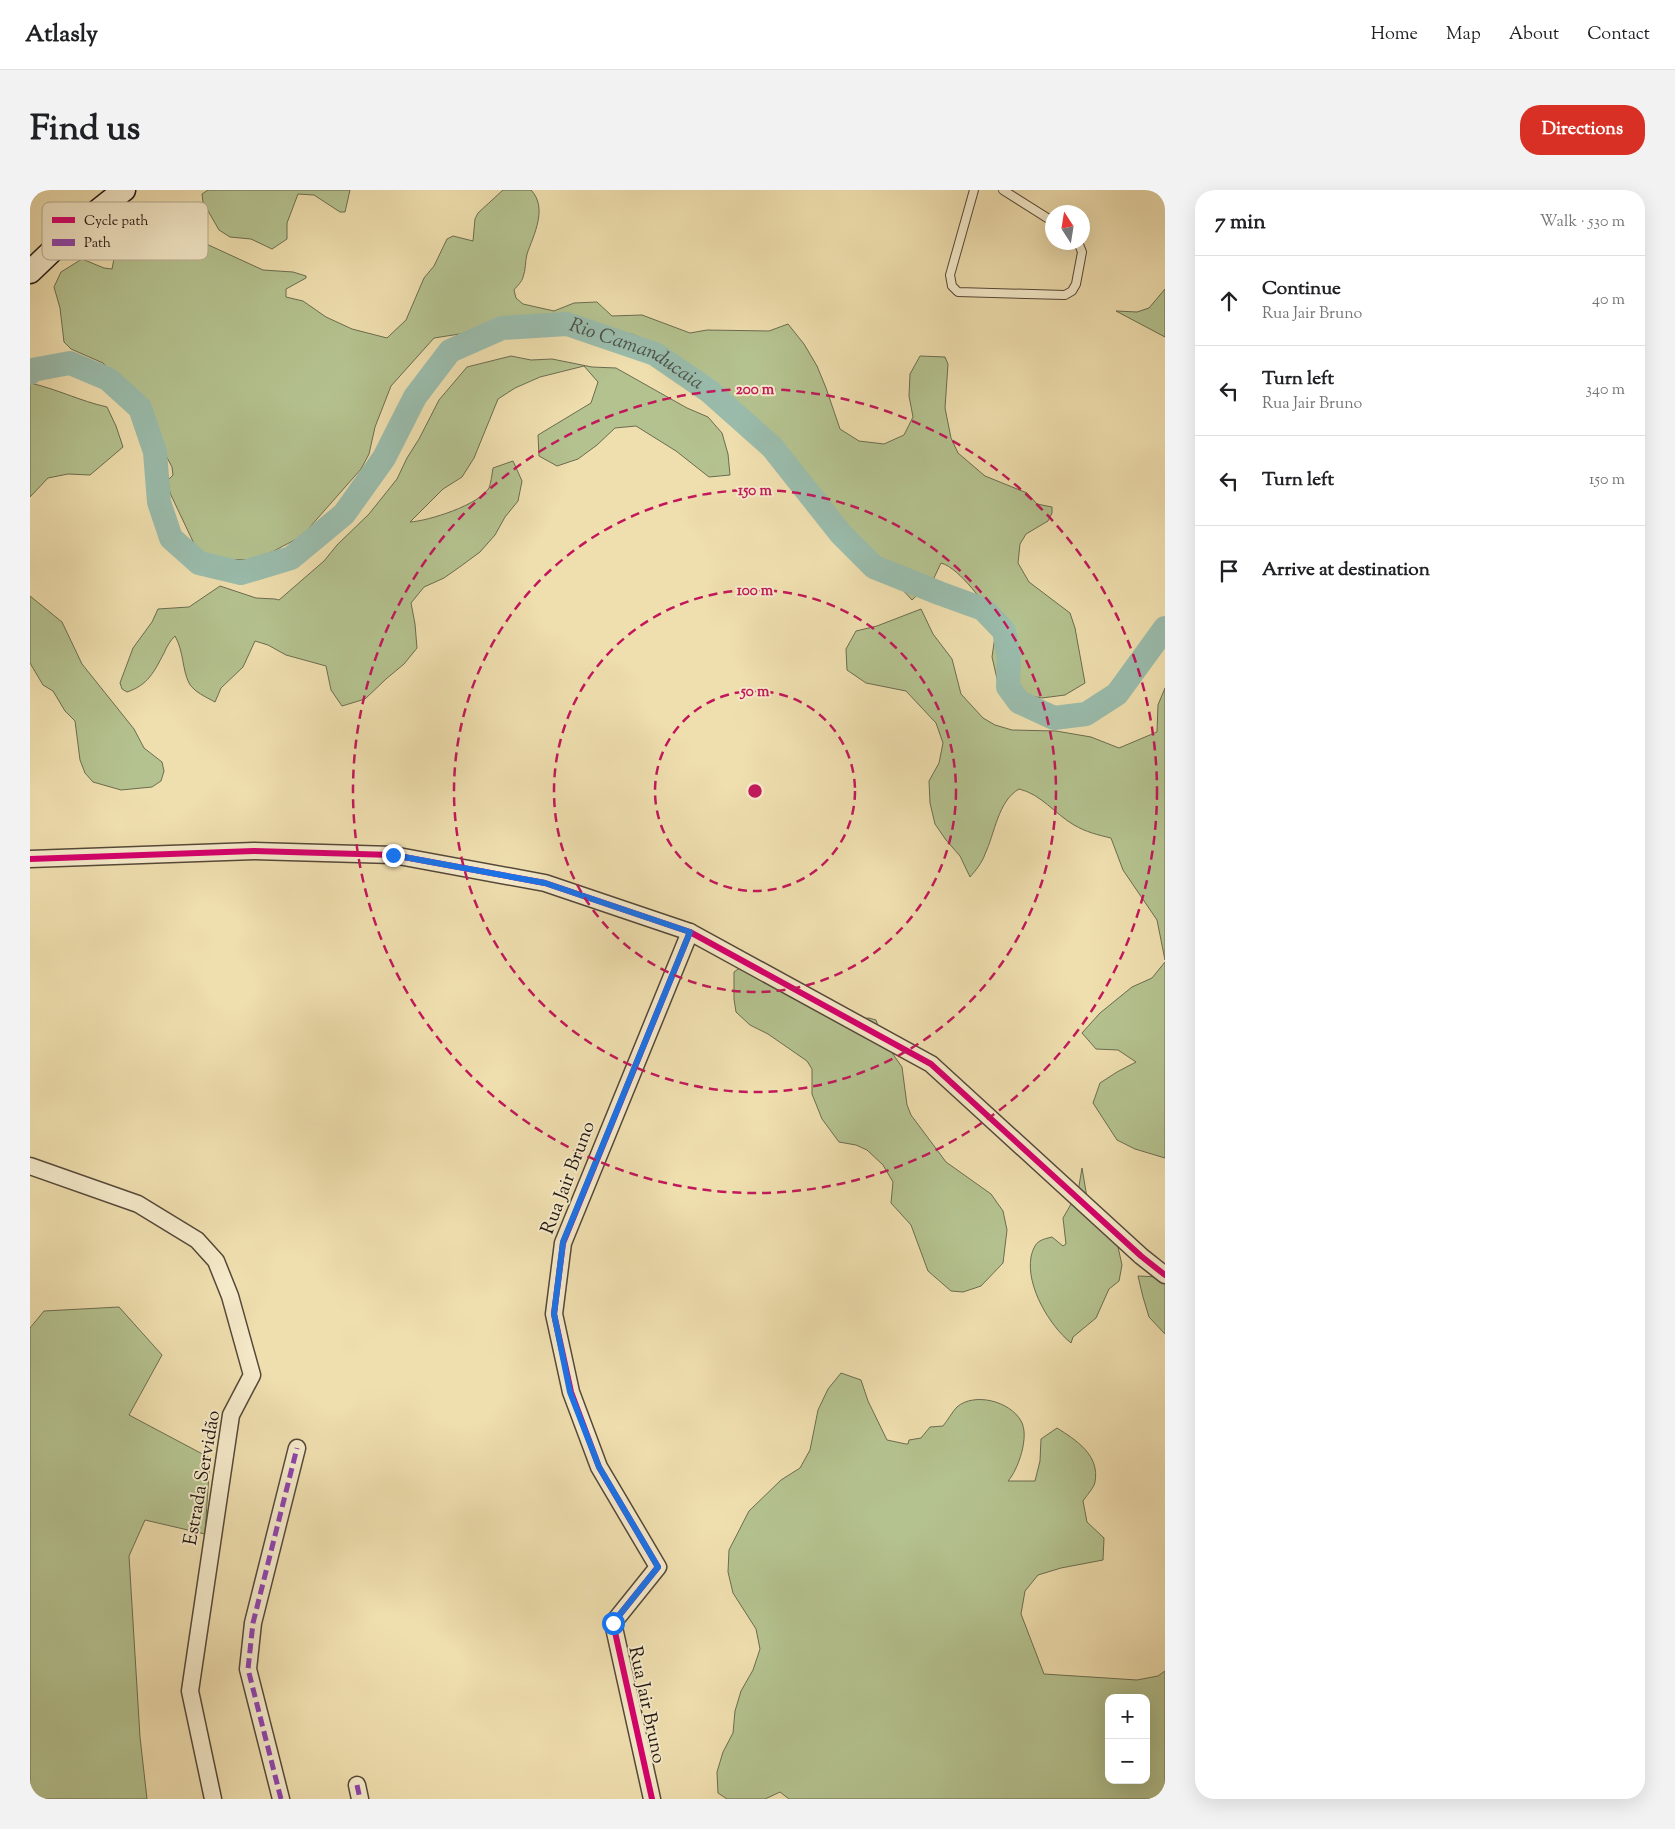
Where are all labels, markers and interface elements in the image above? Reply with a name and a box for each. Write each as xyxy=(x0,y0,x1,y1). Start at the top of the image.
text: Atlasly xyxy=(25,18,98,52)
text: Home xyxy=(1371,22,1418,48)
text: Map xyxy=(1446,22,1481,48)
text: About xyxy=(1509,22,1559,48)
text: Contact xyxy=(1587,22,1650,48)
text: Find us xyxy=(30,105,140,156)
button: Directions xyxy=(1520,105,1645,155)
legend xyxy=(42,202,208,260)
north arrow xyxy=(1045,205,1090,250)
text: 7 min xyxy=(1215,208,1266,238)
text: Walk · 530 m xyxy=(1540,211,1625,234)
text: Cycle path xyxy=(84,212,148,232)
text: Path xyxy=(84,234,111,254)
text: Continue xyxy=(1262,276,1341,303)
icon: ahead xyxy=(1215,287,1243,315)
text: 40 m xyxy=(1592,289,1625,312)
text: Rua Jair Bruno xyxy=(1262,303,1362,326)
water label: Rio Camanducaia xyxy=(565,311,709,398)
text: Turn left xyxy=(1262,366,1334,393)
icon: left xyxy=(1215,377,1243,405)
text: 340 m xyxy=(1586,379,1625,402)
text: 200 m xyxy=(736,380,775,401)
text: Rua Jair Bruno xyxy=(1262,393,1362,416)
icon: left xyxy=(1215,467,1243,495)
text: Turn left xyxy=(1262,467,1334,494)
text: 150 m xyxy=(1589,469,1625,492)
text: 150 m xyxy=(738,481,772,502)
icon: arrive xyxy=(1215,557,1243,585)
text: Arrive at destination xyxy=(1262,557,1430,584)
text: 100 m xyxy=(737,581,774,602)
text: 50 m xyxy=(740,682,770,703)
centre of rings xyxy=(746,782,764,800)
route end xyxy=(382,844,405,867)
street label: Rua Jair Bruno xyxy=(535,1118,603,1238)
street label: Estrada Servidão xyxy=(178,1408,228,1548)
route start xyxy=(602,1612,625,1635)
street label: Rua Jair Bruno xyxy=(620,1644,672,1766)
map controls xyxy=(1105,1694,1150,1784)
button: + xyxy=(1105,1694,1150,1739)
button: − xyxy=(1105,1739,1150,1784)

